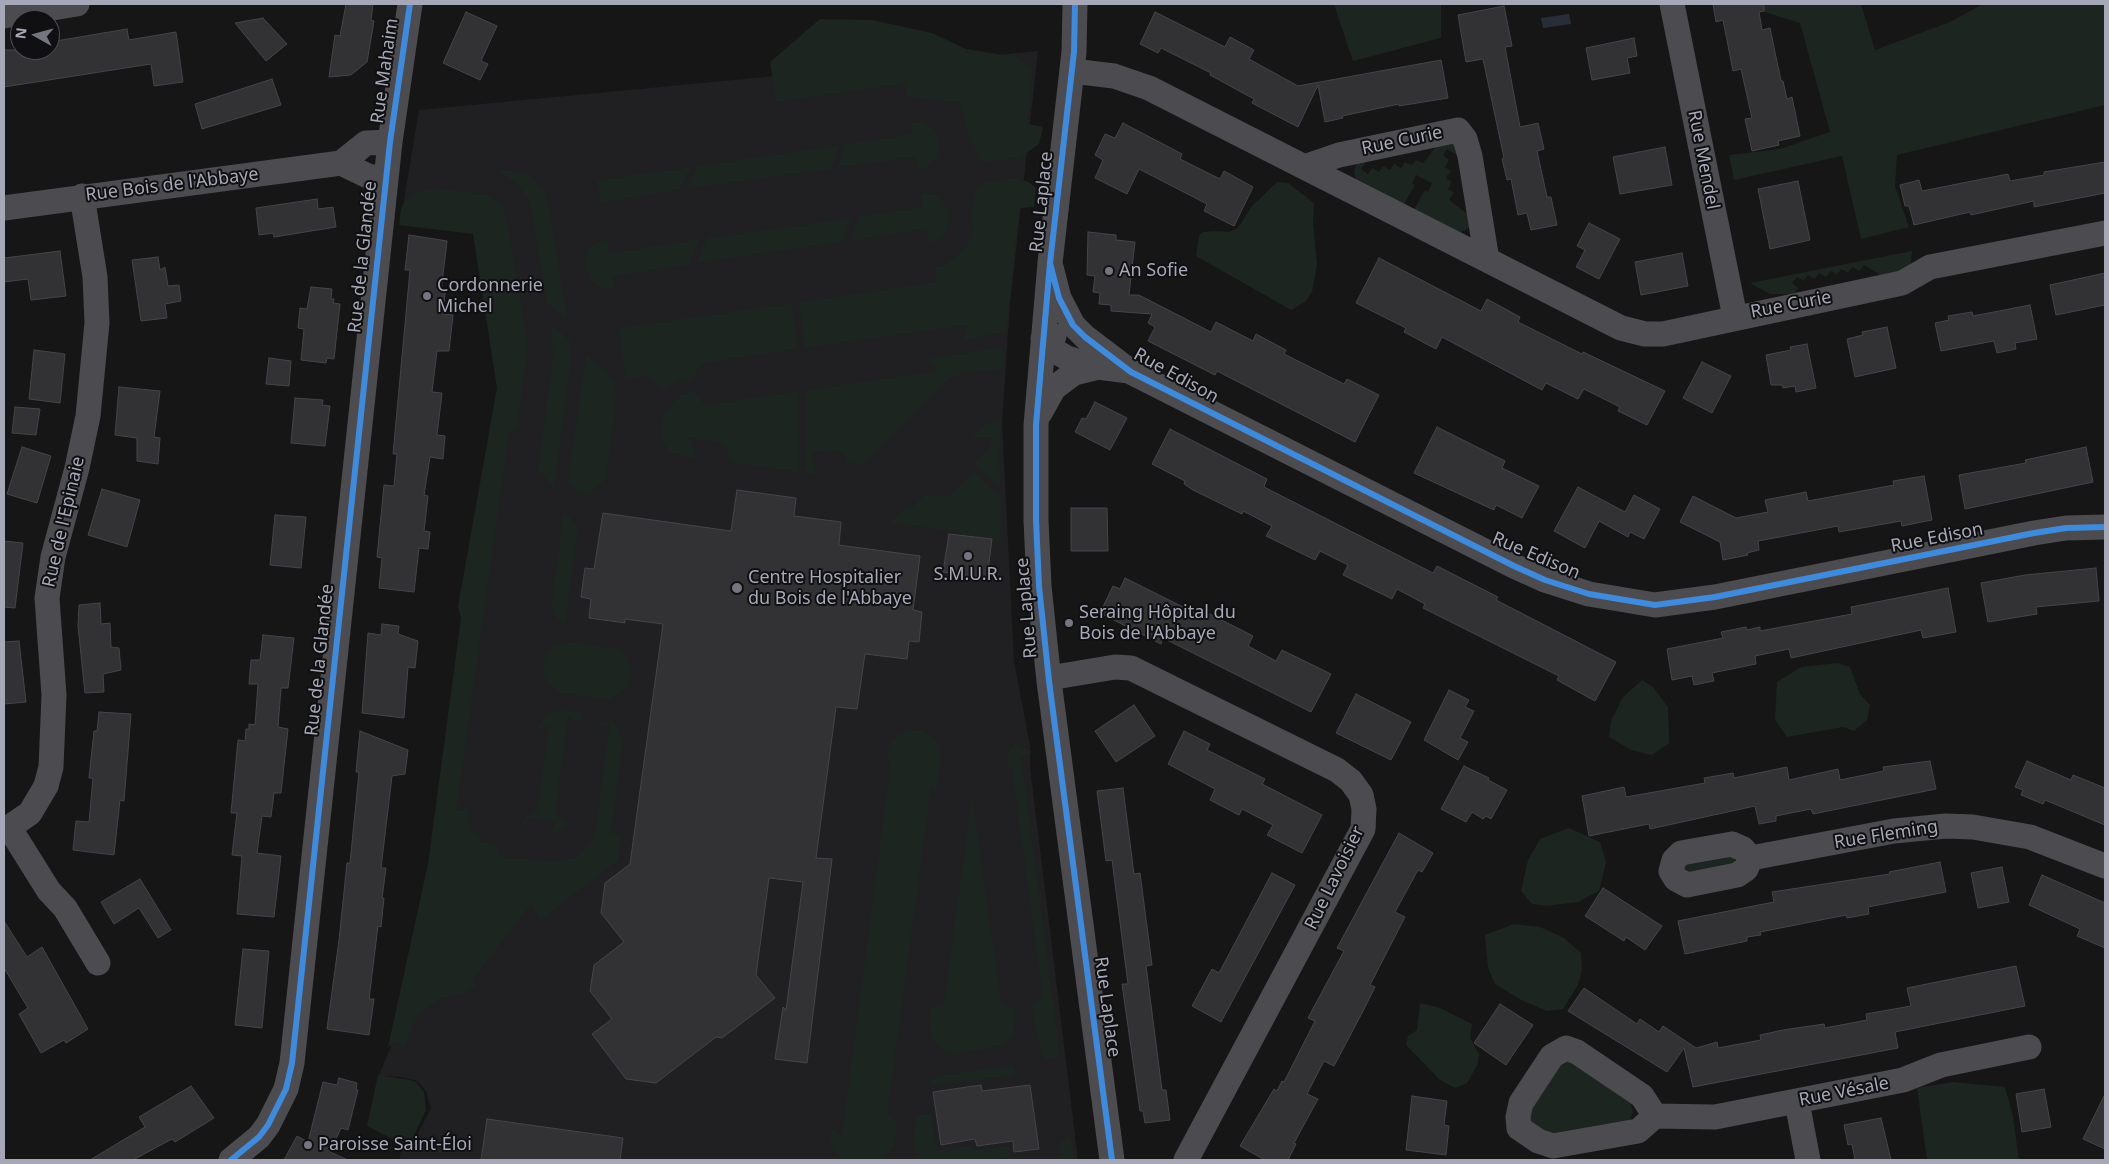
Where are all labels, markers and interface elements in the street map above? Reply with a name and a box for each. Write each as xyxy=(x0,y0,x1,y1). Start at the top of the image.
north arrow xyxy=(10,10,60,60)
street label: Rue Mahaim xyxy=(367,17,403,125)
text: N xyxy=(10,26,31,40)
street label: Rue Mendel xyxy=(1683,109,1723,211)
street label: Rue Curie xyxy=(1360,122,1444,160)
street label: Rue Laplace xyxy=(1026,151,1058,253)
street label: Rue Bois de l'Abbaye xyxy=(84,164,260,206)
street label: Rue de la Glandée xyxy=(344,180,382,334)
place label: An Sofie xyxy=(1119,260,1188,282)
marker: An Sofie xyxy=(1103,265,1115,277)
place label: Cordonnerie Michel xyxy=(437,275,543,318)
street label: Rue Curie xyxy=(1749,287,1833,323)
marker: Cordonnerie Michel xyxy=(421,290,433,302)
street label: Rue Edison xyxy=(1130,344,1222,408)
street label: Rue de l'Epinaie xyxy=(38,455,90,589)
street label: Rue Edison xyxy=(1889,518,1985,558)
street label: Rue Edison xyxy=(1489,528,1583,584)
marker: S.M.U.R. xyxy=(962,550,974,562)
street label: Rue Laplace xyxy=(1012,557,1042,659)
place label: S.M.U.R. xyxy=(933,564,1003,586)
place label: Centre Hospitalier du Bois de l'Abbaye xyxy=(748,567,912,610)
marker: Centre Hospitalier du Bois de l'Abbaye xyxy=(730,581,744,595)
street label: Rue de la Glandée xyxy=(301,583,339,737)
place label: Seraing Hôpital du Bois de l'Abbaye xyxy=(1079,602,1236,644)
marker: Seraing Hôpital du Bois de l'Abbaye xyxy=(1063,617,1075,629)
street label: Rue Fleming xyxy=(1832,816,1940,854)
street label: Rue Lavoisier xyxy=(1301,823,1369,933)
street label: Rue Laplace xyxy=(1089,955,1125,1059)
street label: Rue Vésale xyxy=(1797,1073,1891,1111)
place label: Paroisse Saint-Éloi xyxy=(318,1134,472,1156)
marker: Paroisse Saint-Éloi xyxy=(302,1139,314,1151)

